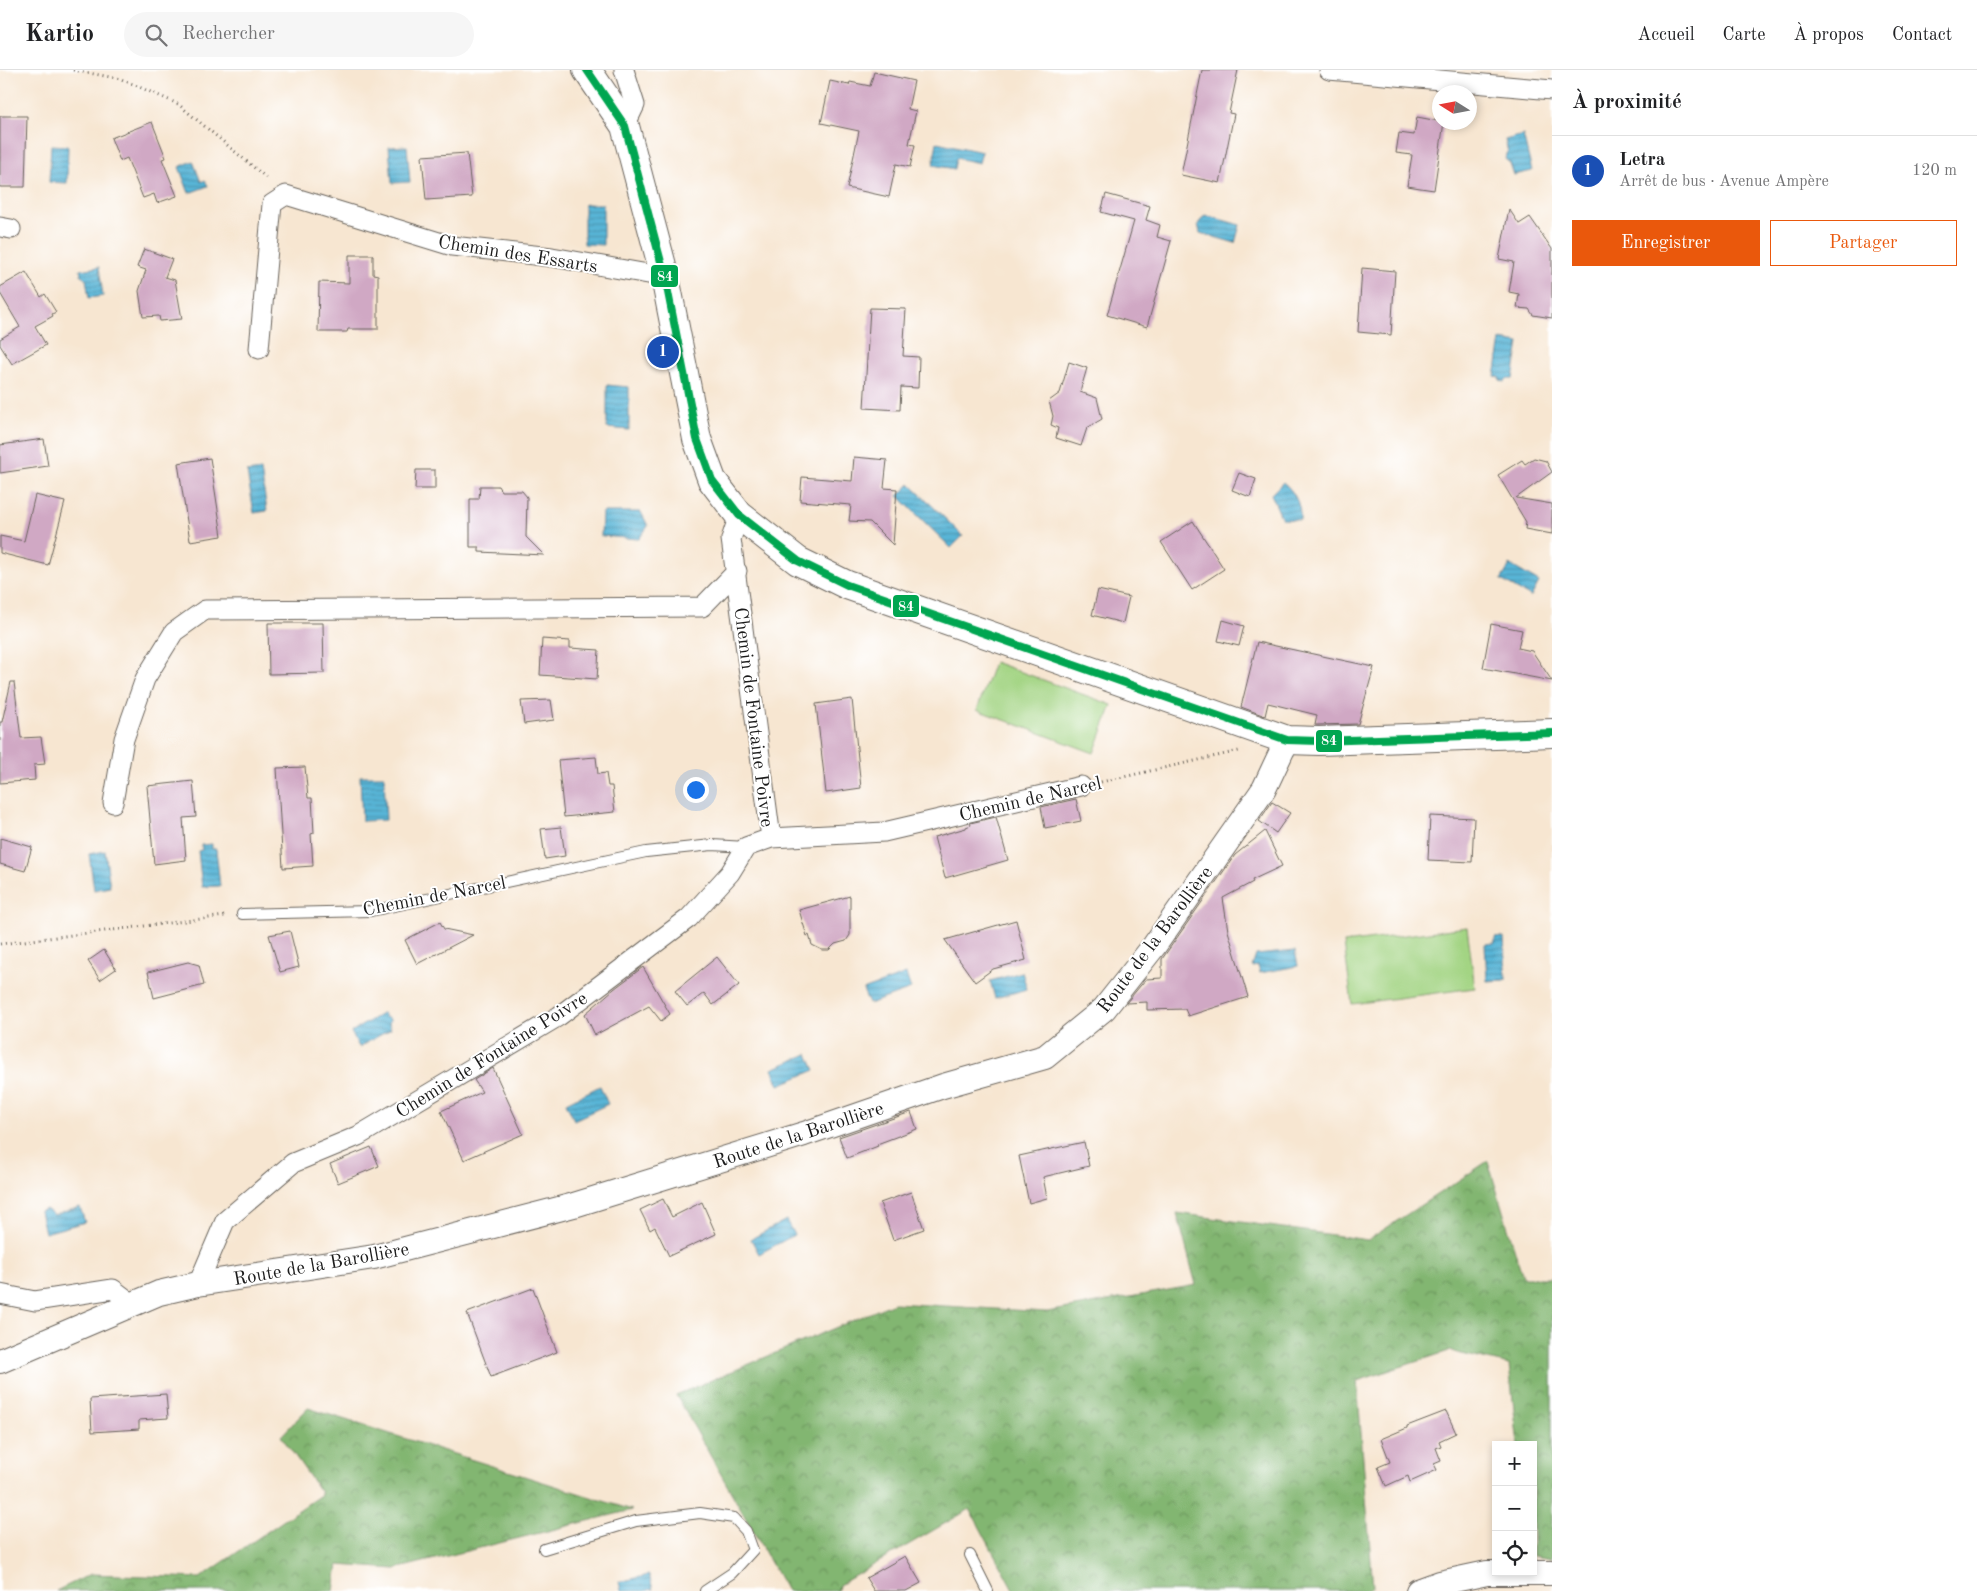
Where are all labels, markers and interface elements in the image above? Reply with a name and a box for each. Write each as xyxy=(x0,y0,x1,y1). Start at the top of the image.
search box xyxy=(124,12,474,57)
icon: search xyxy=(142,21,170,49)
text: Kartio xyxy=(25,23,94,47)
text: Rechercher xyxy=(182,25,275,44)
text: Accueil xyxy=(1637,26,1695,44)
text: Carte xyxy=(1723,26,1765,44)
text: À propos xyxy=(1793,26,1864,44)
text: Contact xyxy=(1892,26,1952,44)
north arrow xyxy=(1432,85,1477,130)
text: À proximité xyxy=(1572,92,1682,113)
text: Letra xyxy=(1619,151,1666,170)
text: 1 xyxy=(1583,163,1593,179)
text: 120 m xyxy=(1912,163,1957,179)
text: Arrêt de bus · Avenue Ampère xyxy=(1619,174,1829,190)
button: Enregistrer xyxy=(1572,220,1760,266)
button: Partager xyxy=(1770,220,1957,266)
street label: Chemin des Essarts xyxy=(436,233,599,277)
line badge: 84 xyxy=(650,264,679,288)
text: 84 xyxy=(657,270,673,284)
pin: 1 xyxy=(647,333,679,371)
line badge: 84 xyxy=(892,594,920,618)
text: 84 xyxy=(898,600,914,614)
street label: Chemin de Fontaine Poivre xyxy=(730,606,775,828)
line badge: 84 xyxy=(1315,729,1343,753)
text: 84 xyxy=(1321,734,1337,748)
street label: Chemin de Narcel xyxy=(958,775,1104,826)
your location xyxy=(683,777,709,803)
street label: Route de la Barollière xyxy=(1095,864,1217,1017)
street label: Chemin de Narcel xyxy=(361,874,508,921)
street label: Chemin de Fontaine Poivre xyxy=(393,989,591,1123)
street label: Route de la Barollière xyxy=(711,1100,886,1173)
street label: Route de la Barollière xyxy=(232,1241,411,1290)
map controls xyxy=(1492,1441,1537,1576)
button: + xyxy=(1492,1441,1537,1486)
button: − xyxy=(1492,1486,1537,1531)
button: locate xyxy=(1492,1531,1537,1576)

